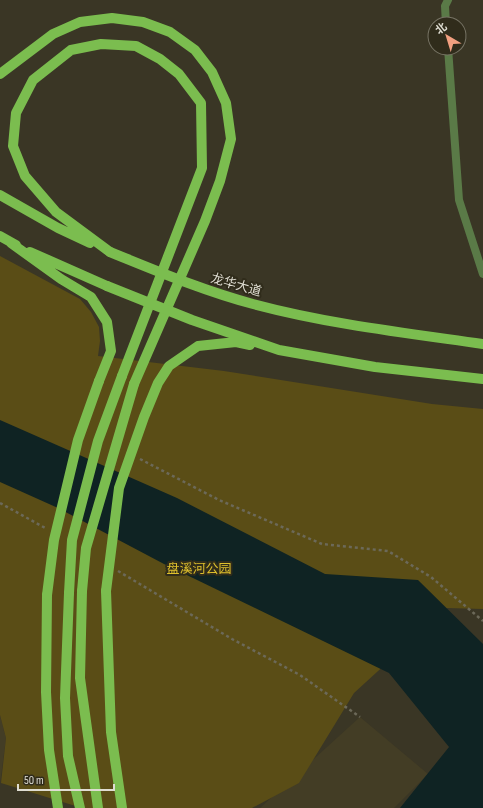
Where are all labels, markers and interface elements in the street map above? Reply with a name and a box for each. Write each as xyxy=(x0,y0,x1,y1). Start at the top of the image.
north arrow xyxy=(427,16,467,56)
text: 北 xyxy=(433,20,449,37)
street label: 龙华大道 xyxy=(209,270,263,300)
park label: 盘溪河公园 xyxy=(166,561,232,577)
scale bar xyxy=(18,766,114,792)
text: 50 m xyxy=(24,773,44,788)

